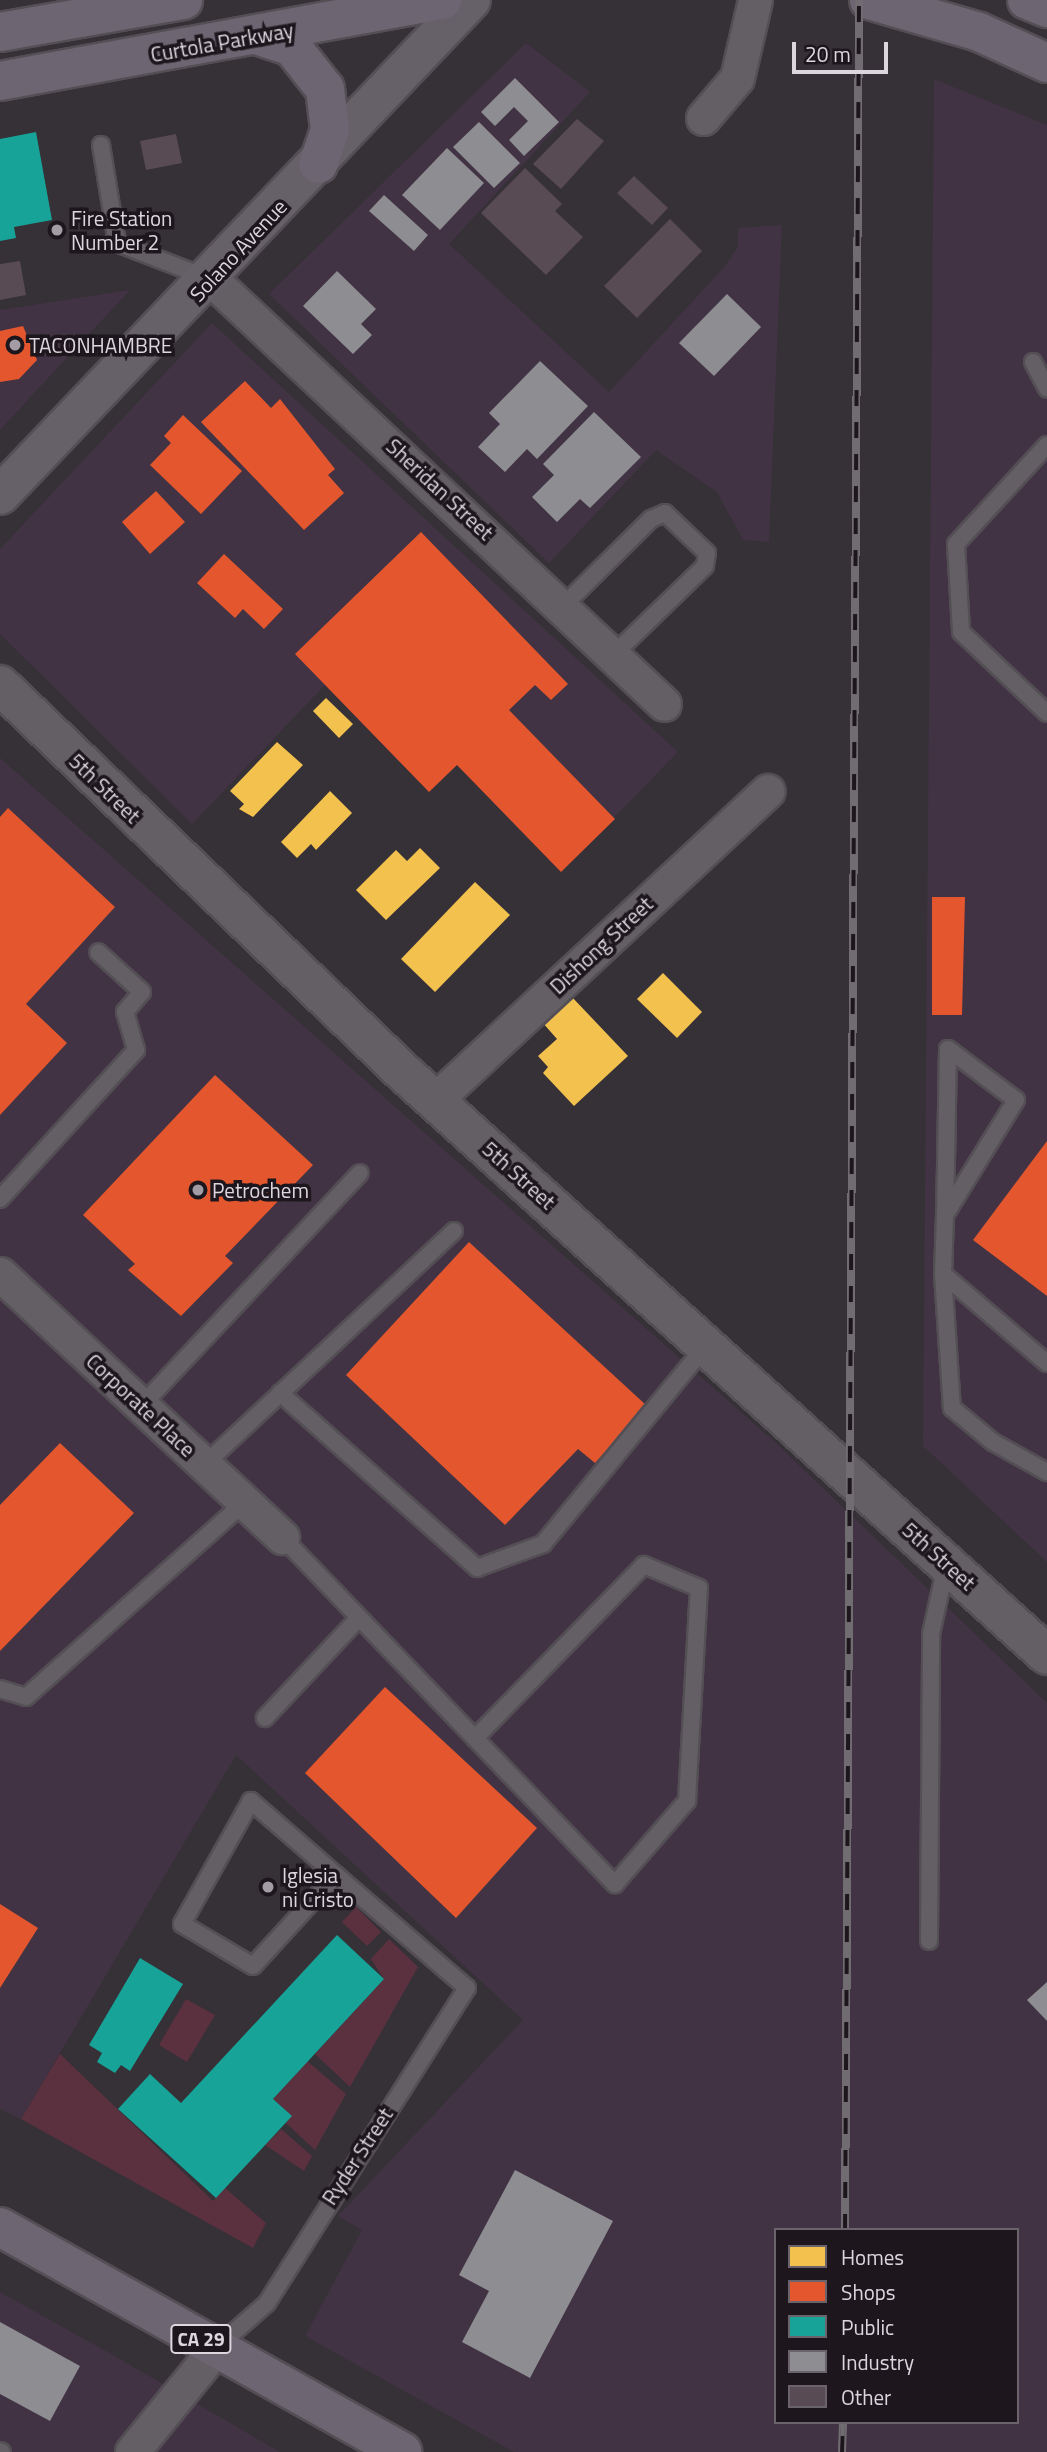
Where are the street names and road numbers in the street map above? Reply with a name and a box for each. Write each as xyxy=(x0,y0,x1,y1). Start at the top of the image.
street label: Curtola Parkway xyxy=(149,17,295,67)
street label: Solano Avenue xyxy=(184,194,292,306)
street label: Sheridan Street xyxy=(381,433,499,545)
street label: 5th Street xyxy=(64,748,146,828)
street label: Dishong Street xyxy=(544,891,658,999)
street label: 5th Street xyxy=(477,1136,561,1214)
street label: Corporate Place xyxy=(81,1348,201,1462)
street label: 5th Street xyxy=(897,1517,981,1595)
street label: Ryder Street xyxy=(316,2103,398,2209)
road number: CA 29 xyxy=(170,2324,232,2354)

